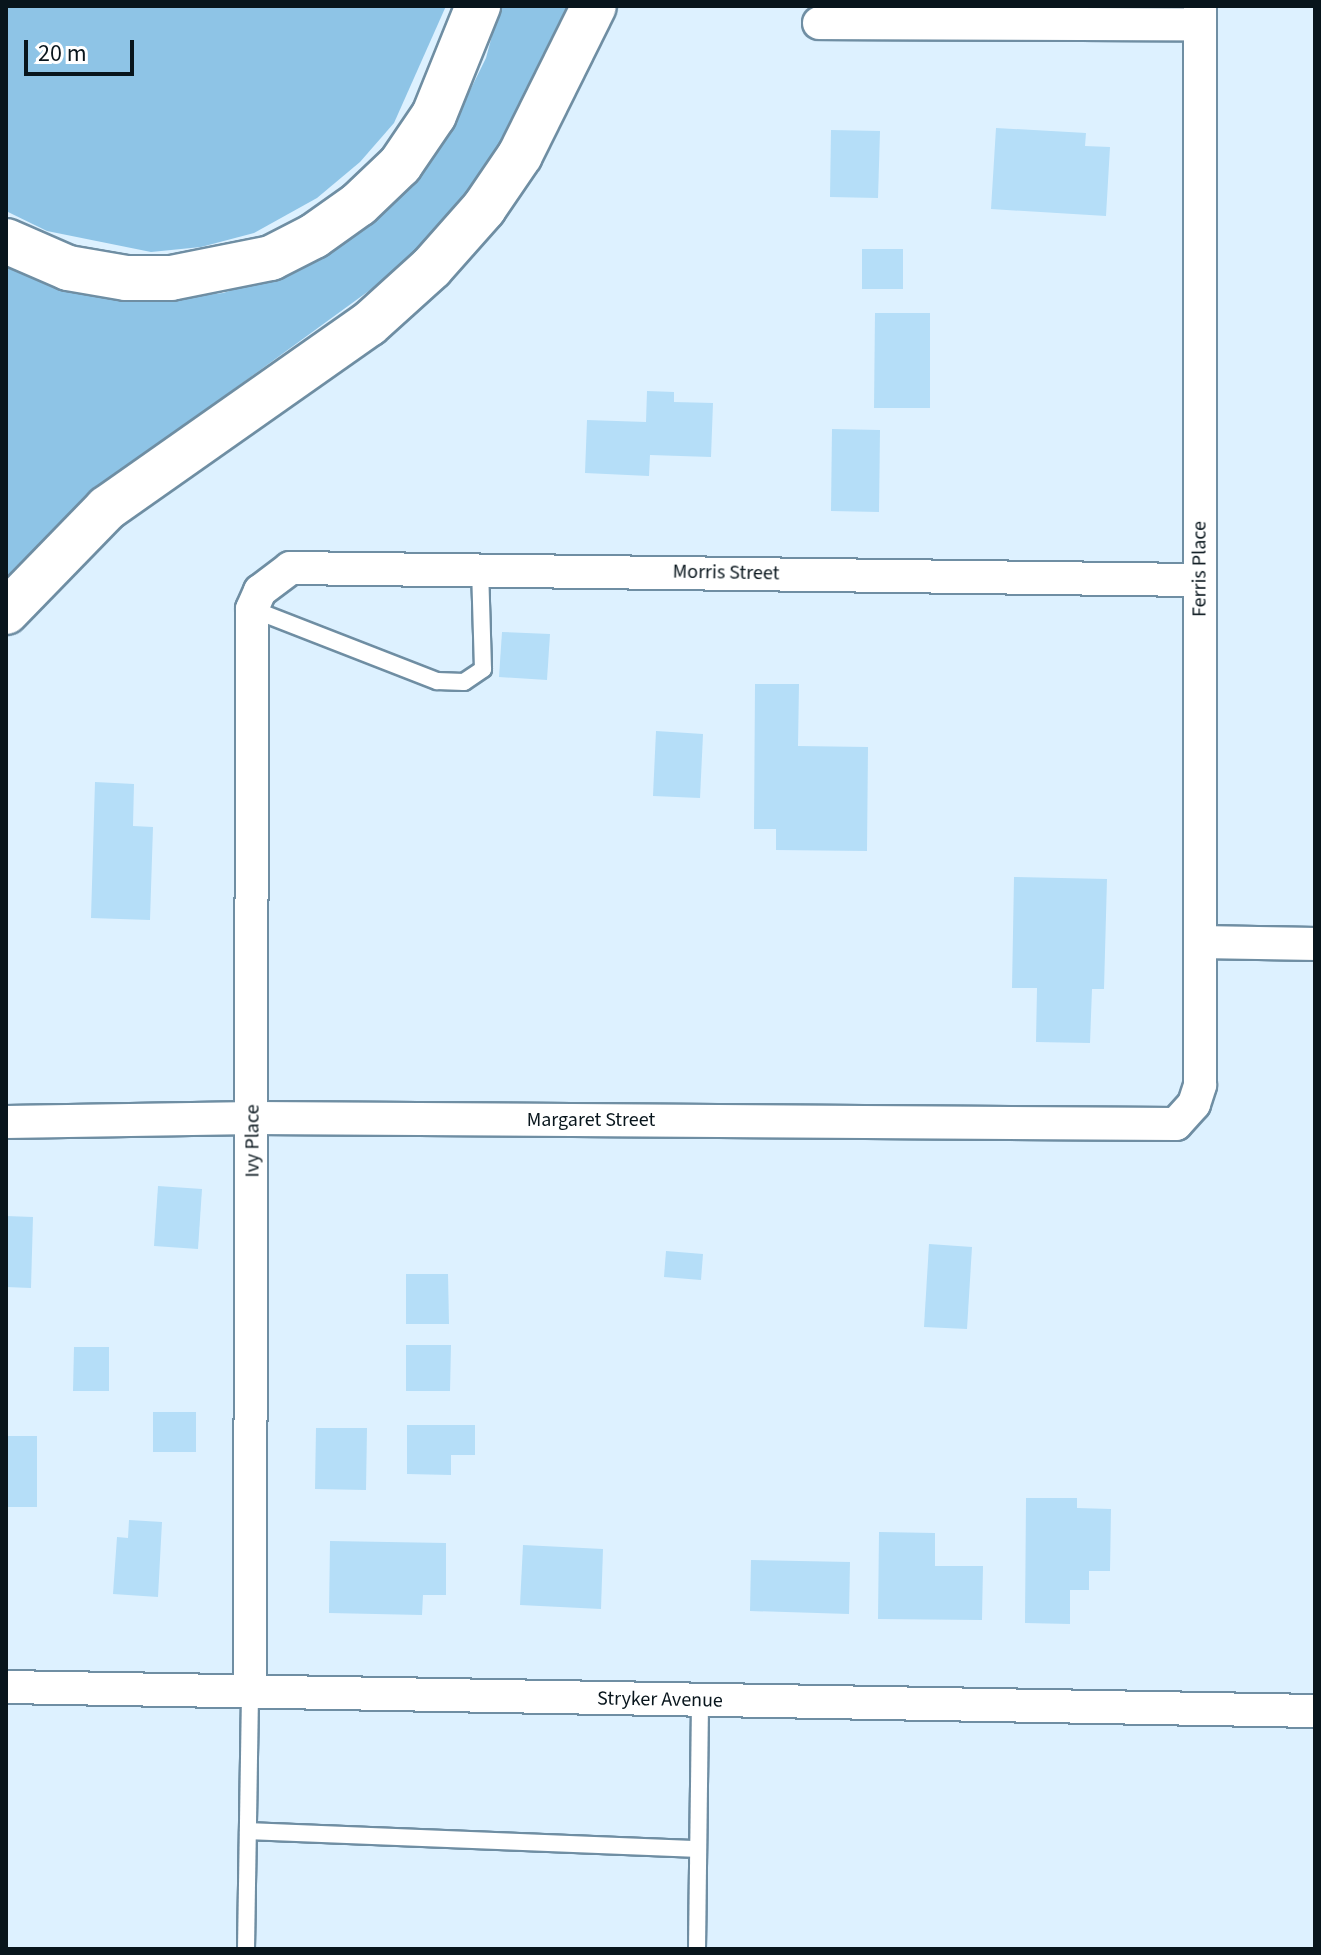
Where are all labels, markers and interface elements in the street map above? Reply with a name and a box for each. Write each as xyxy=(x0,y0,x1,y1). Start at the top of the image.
scale bar xyxy=(28,24,138,74)
text: 20 m xyxy=(38,36,87,71)
street label: Ferris Place xyxy=(1188,521,1212,617)
street label: Morris Street xyxy=(672,560,780,586)
street label: Ivy Place xyxy=(241,1104,265,1178)
street label: Margaret Street xyxy=(527,1108,655,1132)
street label: Stryker Avenue xyxy=(597,1687,723,1713)

